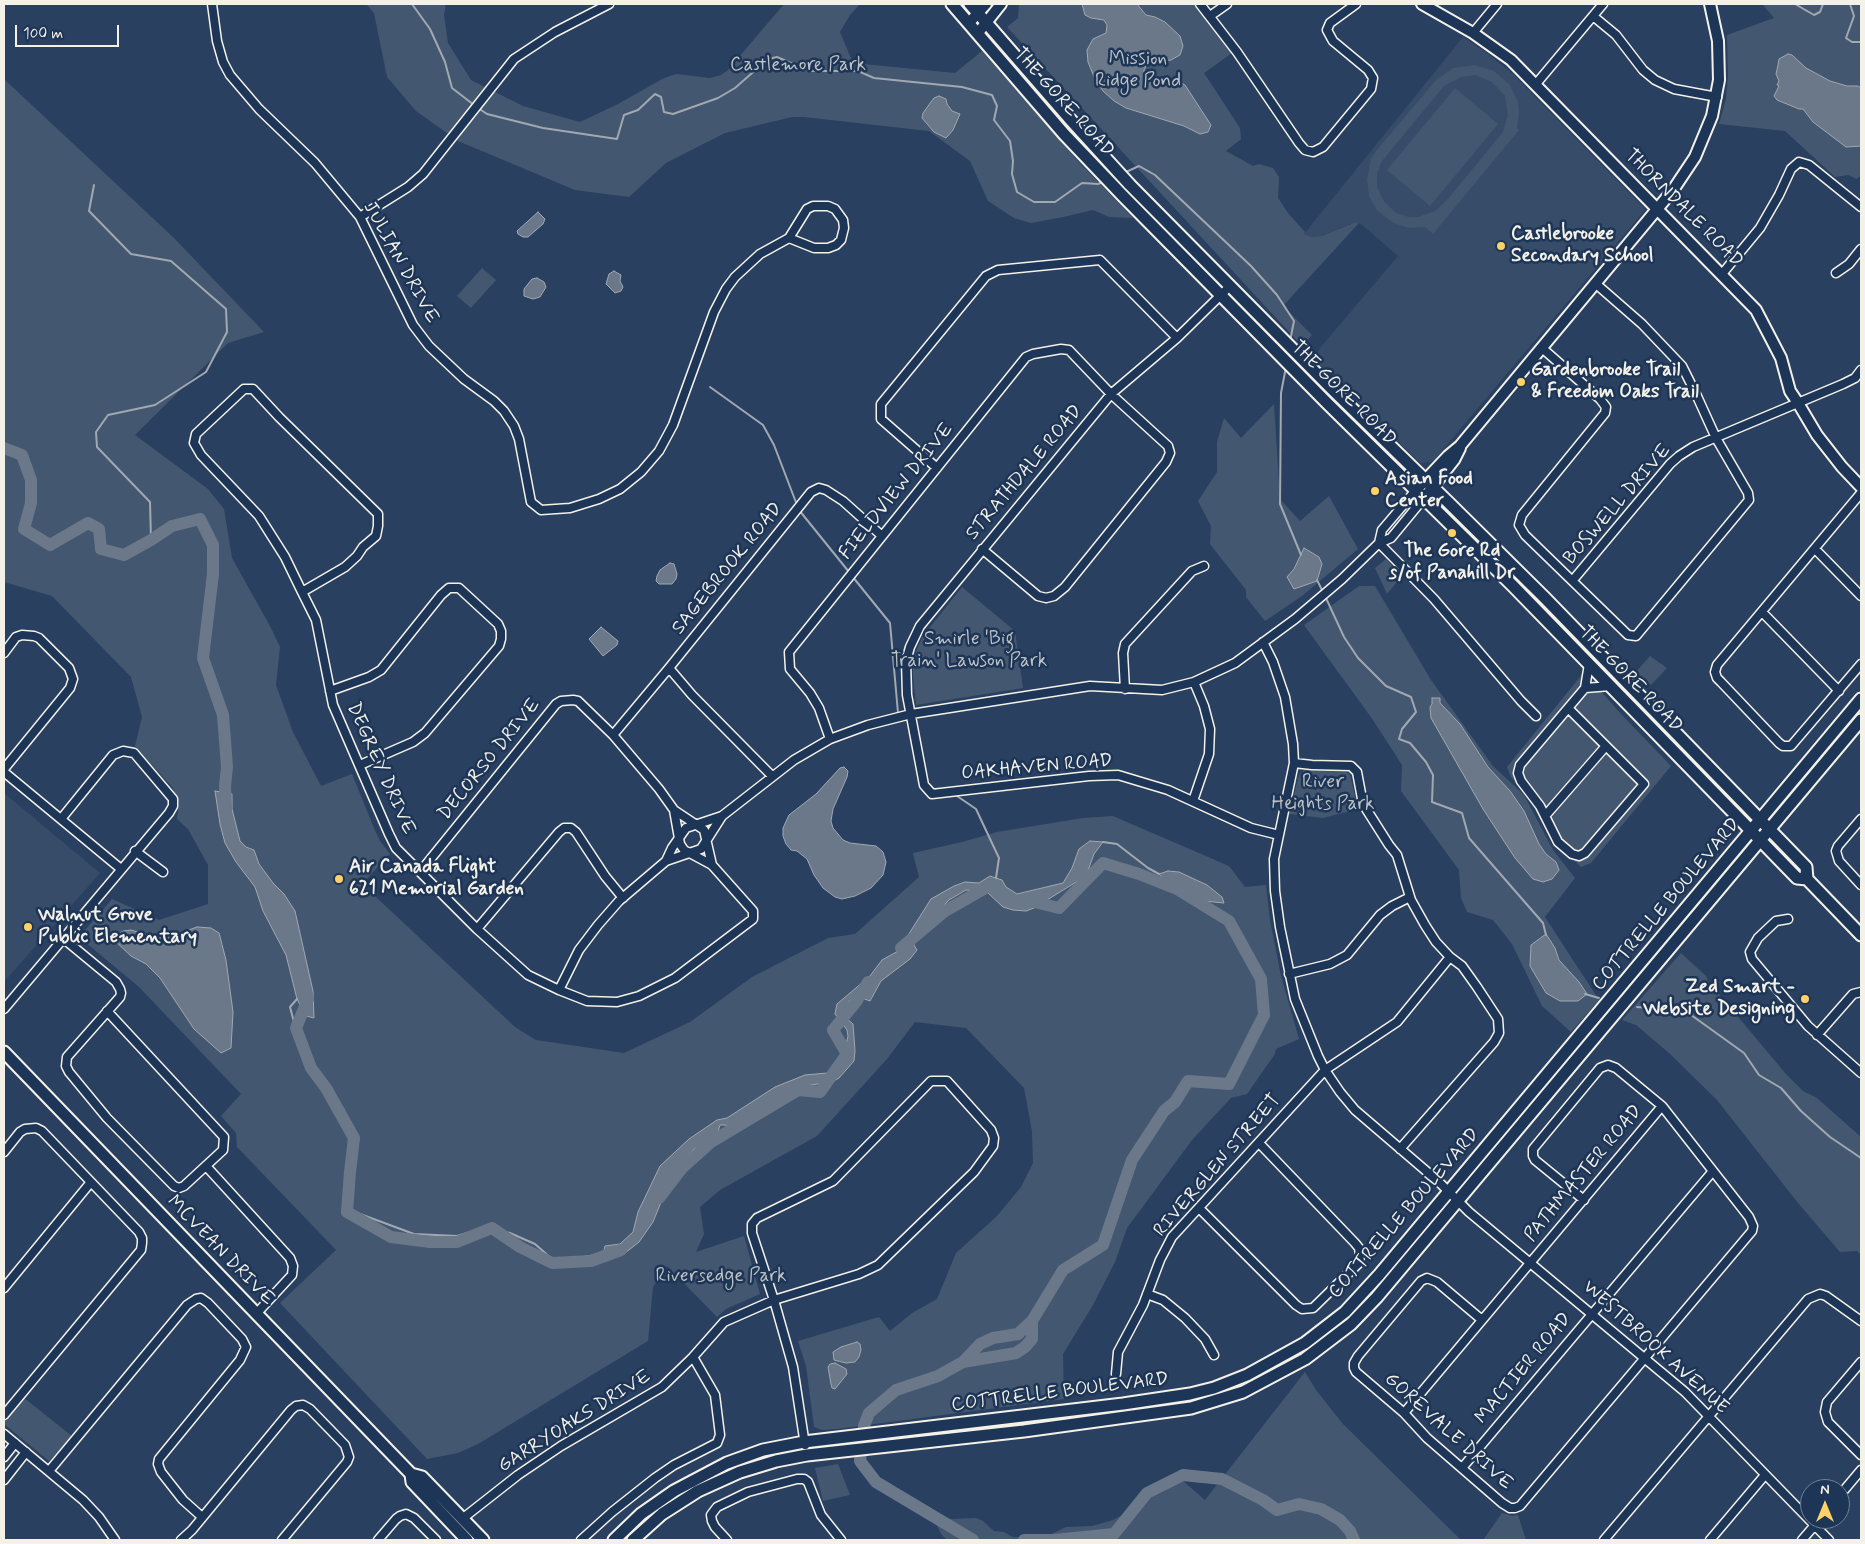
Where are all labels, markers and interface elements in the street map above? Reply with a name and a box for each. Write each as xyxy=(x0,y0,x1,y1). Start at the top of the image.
scale bar xyxy=(18,15,121,47)
text: 100 m xyxy=(23,24,63,44)
street label: THE GORE ROAD xyxy=(1008,44,1118,162)
park label: Mission Ridge Pond xyxy=(1095,49,1181,93)
park label: Castlemore Park xyxy=(730,55,866,77)
street label: THORNDALE ROAD xyxy=(1619,145,1747,273)
street label: JULIAN DRIVE xyxy=(357,198,443,328)
place label: Castlebrooke Secondary School xyxy=(1511,224,1653,268)
marker: Castlebrooke Secondary School xyxy=(1495,240,1507,252)
street label: THE GORE ROAD xyxy=(1286,337,1400,451)
place label: Gardenbrooke Trail & Freedom Oaks Trail xyxy=(1531,360,1699,404)
marker: Gardenbrooke Trail & Freedom Oaks Trail xyxy=(1515,376,1527,388)
street label: STRATHDALE ROAD xyxy=(962,401,1088,545)
street label: FIELDVIEW DRIVE xyxy=(835,419,959,565)
street label: BOSWELL DRIVE xyxy=(1559,440,1677,570)
place label: Asian Food Center xyxy=(1385,469,1473,513)
marker: Asian Food Center xyxy=(1369,485,1381,497)
street label: SAGEBROOK ROAD xyxy=(668,498,788,640)
marker: The Gore Rd s/of Panahill Dr xyxy=(1446,527,1458,539)
place label: The Gore Rd s/of Panahill Dr xyxy=(1389,541,1515,585)
street label: THE GORE ROAD xyxy=(1573,622,1687,738)
park label: Smirle 'Big Train' Lawson Park xyxy=(891,629,1047,673)
street label: DECORSO DRIVE xyxy=(434,695,546,825)
street label: DEGREY DRIVE xyxy=(341,699,419,839)
street label: OAKHAVEN ROAD xyxy=(960,750,1114,786)
park label: River Heights Park xyxy=(1272,772,1374,816)
street label: COTTRELLE BOULEVARD xyxy=(1588,814,1746,996)
place label: Air Canada Flight 621 Memorial Garden xyxy=(349,857,524,901)
marker: Air Canada Flight 621 Memorial Garden xyxy=(333,873,345,885)
place label: Walnut Grove Public Elementary xyxy=(38,905,197,949)
marker: Walnut Grove Public Elementary xyxy=(22,921,34,933)
place label: Zed Smart - Website Designing xyxy=(1643,977,1795,1021)
marker: Zed Smart - Website Designing xyxy=(1799,993,1811,1005)
street label: RIVERGLEN STREET xyxy=(1150,1090,1286,1242)
street label: PATHMASTER ROAD xyxy=(1520,1101,1648,1247)
street label: COTTRELLE BOULEVARD xyxy=(1325,1124,1485,1304)
street label: MCVEAN DRIVE xyxy=(162,1191,278,1311)
park label: Riversedge Park xyxy=(655,1266,787,1288)
street label: WESTBROOK AVENUE xyxy=(1577,1276,1733,1420)
street label: MACTIER ROAD xyxy=(1471,1309,1577,1429)
street label: GARRYOAKS DRIVE xyxy=(494,1366,656,1478)
street label: COTTRELLE BOULEVARD xyxy=(950,1368,1170,1418)
street label: GOREVALE DRIVE xyxy=(1379,1368,1517,1496)
north arrow xyxy=(1800,1479,1850,1529)
text: N xyxy=(1820,1481,1830,1499)

